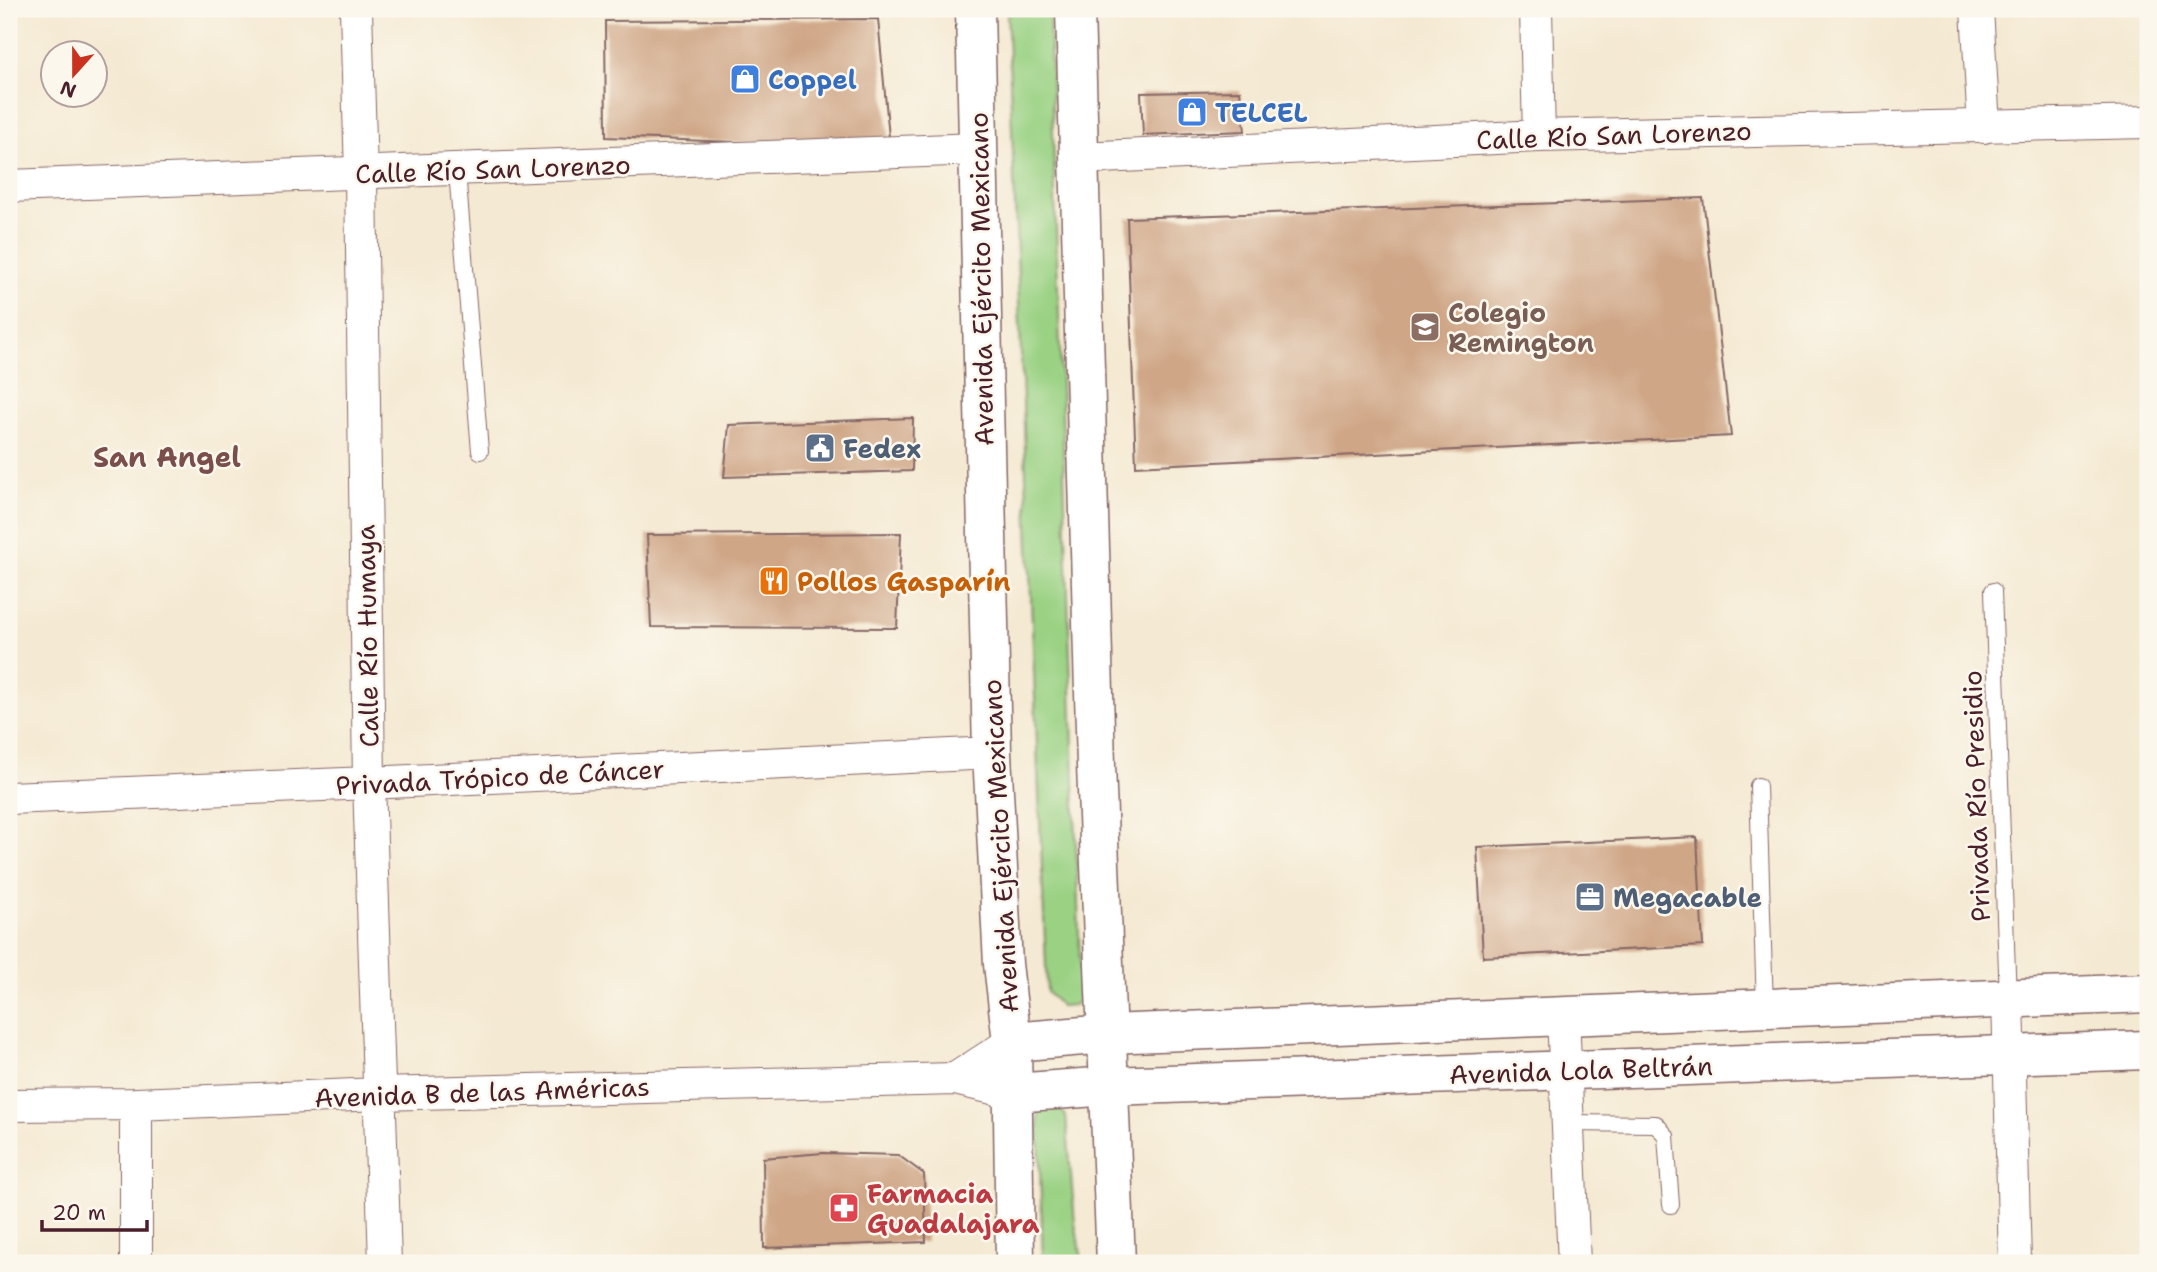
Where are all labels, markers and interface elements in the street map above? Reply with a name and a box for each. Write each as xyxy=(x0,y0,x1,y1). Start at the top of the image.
north arrow xyxy=(38,38,108,108)
shop icon: Coppel xyxy=(728,62,762,96)
place label: Coppel xyxy=(768,62,857,97)
text: N xyxy=(57,75,80,104)
shop icon: TELCEL xyxy=(1175,95,1209,129)
place label: TELCEL xyxy=(1215,95,1307,130)
street label: Avenida Ejército Mexicano xyxy=(961,112,1001,446)
street label: Calle Río San Lorenzo xyxy=(1476,113,1752,157)
street label: Calle Río San Lorenzo xyxy=(355,147,631,191)
place label: Colegio Remington xyxy=(1448,295,1594,360)
school or university icon: Colegio Remington xyxy=(1408,310,1442,344)
public building icon: Fedex xyxy=(803,431,837,465)
place label: Fedex xyxy=(843,431,921,466)
district label: San Angel xyxy=(93,438,241,476)
street label: Calle Río Humaya xyxy=(348,524,386,748)
restaurant icon: Pollos Gasparín xyxy=(757,564,791,598)
place label: Pollos Gasparín xyxy=(797,564,1011,599)
street label: Privada Río Presidio xyxy=(1954,670,1998,922)
street label: Avenida Ejército Mexicano xyxy=(974,678,1026,1014)
street label: Privada Trópico de Cáncer xyxy=(335,751,665,803)
office icon: Megacable xyxy=(1573,880,1607,914)
place label: Megacable xyxy=(1613,880,1762,915)
street label: Avenida Lola Beltrán xyxy=(1449,1048,1713,1092)
street label: Avenida B de las Américas xyxy=(314,1069,650,1115)
place label: Farmacia Guadalajara xyxy=(867,1176,1040,1241)
scale bar xyxy=(42,1188,147,1232)
pharmacy icon: Farmacia Guadalajara xyxy=(827,1191,861,1225)
text: 20 m xyxy=(52,1199,106,1227)

